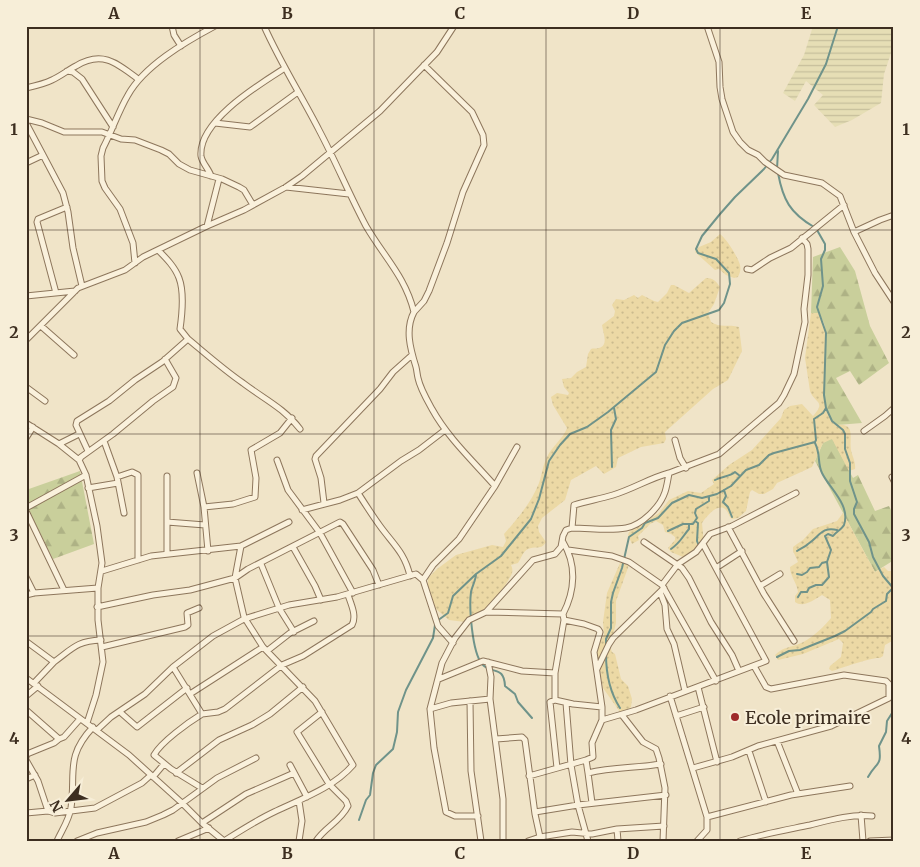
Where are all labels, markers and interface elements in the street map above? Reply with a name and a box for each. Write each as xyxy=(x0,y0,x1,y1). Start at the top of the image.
text: A xyxy=(107,3,120,23)
text: B xyxy=(281,3,293,23)
text: C xyxy=(455,3,465,23)
text: D xyxy=(627,3,639,23)
text: E xyxy=(801,3,812,23)
text: 1 xyxy=(10,119,18,139)
text: 1 xyxy=(902,119,910,139)
text: 2 xyxy=(9,322,19,342)
text: 2 xyxy=(901,322,911,342)
text: 3 xyxy=(9,525,19,545)
text: 3 xyxy=(901,525,911,545)
place label: Ecole primaire xyxy=(745,706,870,729)
marker: Ecole primaire xyxy=(729,711,741,723)
text: 4 xyxy=(9,728,19,748)
text: 4 xyxy=(901,728,911,748)
north arrow xyxy=(42,774,92,824)
text: N xyxy=(46,797,67,815)
text: A xyxy=(107,843,120,863)
text: B xyxy=(281,843,293,863)
text: C xyxy=(455,843,465,863)
text: D xyxy=(627,843,639,863)
text: E xyxy=(801,843,812,863)

